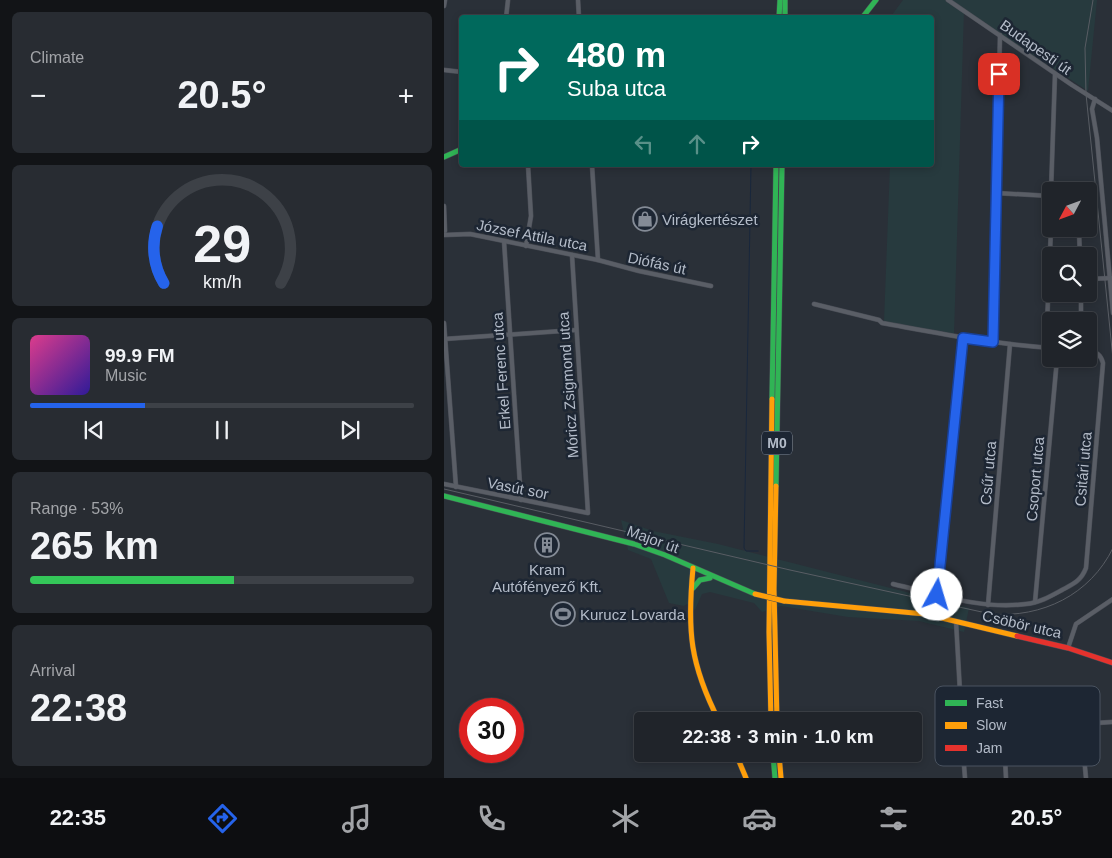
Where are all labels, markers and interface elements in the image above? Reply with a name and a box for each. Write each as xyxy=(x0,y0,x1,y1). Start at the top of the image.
street label: Budapesti út xyxy=(997,16,1076,78)
icon: right xyxy=(484,35,549,100)
text: 480 m xyxy=(567,35,666,74)
text: Climate xyxy=(30,49,84,66)
pin xyxy=(978,53,1020,95)
icon: arrive xyxy=(985,60,1013,88)
text: 20.5° xyxy=(177,74,267,116)
text: Suba utca xyxy=(567,76,666,101)
text: − xyxy=(30,80,46,111)
text: + xyxy=(398,80,414,111)
icon: left xyxy=(630,130,658,158)
icon: ahead xyxy=(683,130,711,158)
icon: right xyxy=(736,130,764,158)
north arrow xyxy=(1042,182,1096,238)
map controls xyxy=(1042,182,1097,367)
shop icon: Virágkertészet xyxy=(632,206,658,232)
place label: Virágkertészet xyxy=(662,211,758,228)
text: 29 xyxy=(193,215,251,273)
street label: József Attila utca xyxy=(475,216,590,254)
button: search xyxy=(1042,247,1097,302)
street label: Diófás út xyxy=(626,249,689,278)
text: km/h xyxy=(203,272,241,292)
street label: Erkel Ferenc utca xyxy=(488,311,514,430)
street label: Móricz Zsigmond utca xyxy=(554,311,582,459)
button: layers xyxy=(1042,312,1097,367)
text: 99.9 FM xyxy=(105,345,175,366)
text: Music xyxy=(105,367,147,384)
icon: previous xyxy=(80,416,108,444)
icon: pause xyxy=(208,416,236,444)
icon: next xyxy=(336,416,364,444)
street label: Csitári utca xyxy=(1071,430,1095,507)
road number: M0 xyxy=(762,432,792,454)
street label: Csoport utca xyxy=(1023,435,1047,522)
street label: Csűr utca xyxy=(977,440,999,506)
street label: Vasút sor xyxy=(486,474,550,502)
text: Range · 53% xyxy=(30,500,123,517)
street label: Major út xyxy=(625,522,682,557)
text: 265 km xyxy=(30,525,159,567)
building icon: Kram Autófényező Kft. xyxy=(534,532,560,558)
place label: Kram Autófényező Kft. xyxy=(492,561,602,595)
position arrow xyxy=(910,568,962,620)
sports icon: Kurucz Lovarda xyxy=(550,601,576,627)
place label: Kurucz Lovarda xyxy=(580,606,686,623)
street label: Csöbör utca xyxy=(981,607,1064,642)
text: Arrival xyxy=(30,662,75,679)
legend xyxy=(935,686,1100,766)
text: 22:38 xyxy=(30,687,127,729)
text: Fast xyxy=(976,695,1003,711)
speed limit sign: 30 xyxy=(459,698,524,763)
text: Slow xyxy=(976,717,1007,733)
text: 22:38 · 3 min · 1.0 km xyxy=(682,726,874,747)
text: Jam xyxy=(976,740,1002,756)
icon: directions xyxy=(205,801,240,836)
icon: music xyxy=(339,801,374,836)
icon: phone xyxy=(474,801,509,836)
icon: climate xyxy=(608,801,643,836)
icon: car xyxy=(742,801,777,836)
icon: filters xyxy=(876,801,911,836)
text: 22:35 xyxy=(50,805,106,830)
text: 20.5° xyxy=(1011,805,1062,830)

